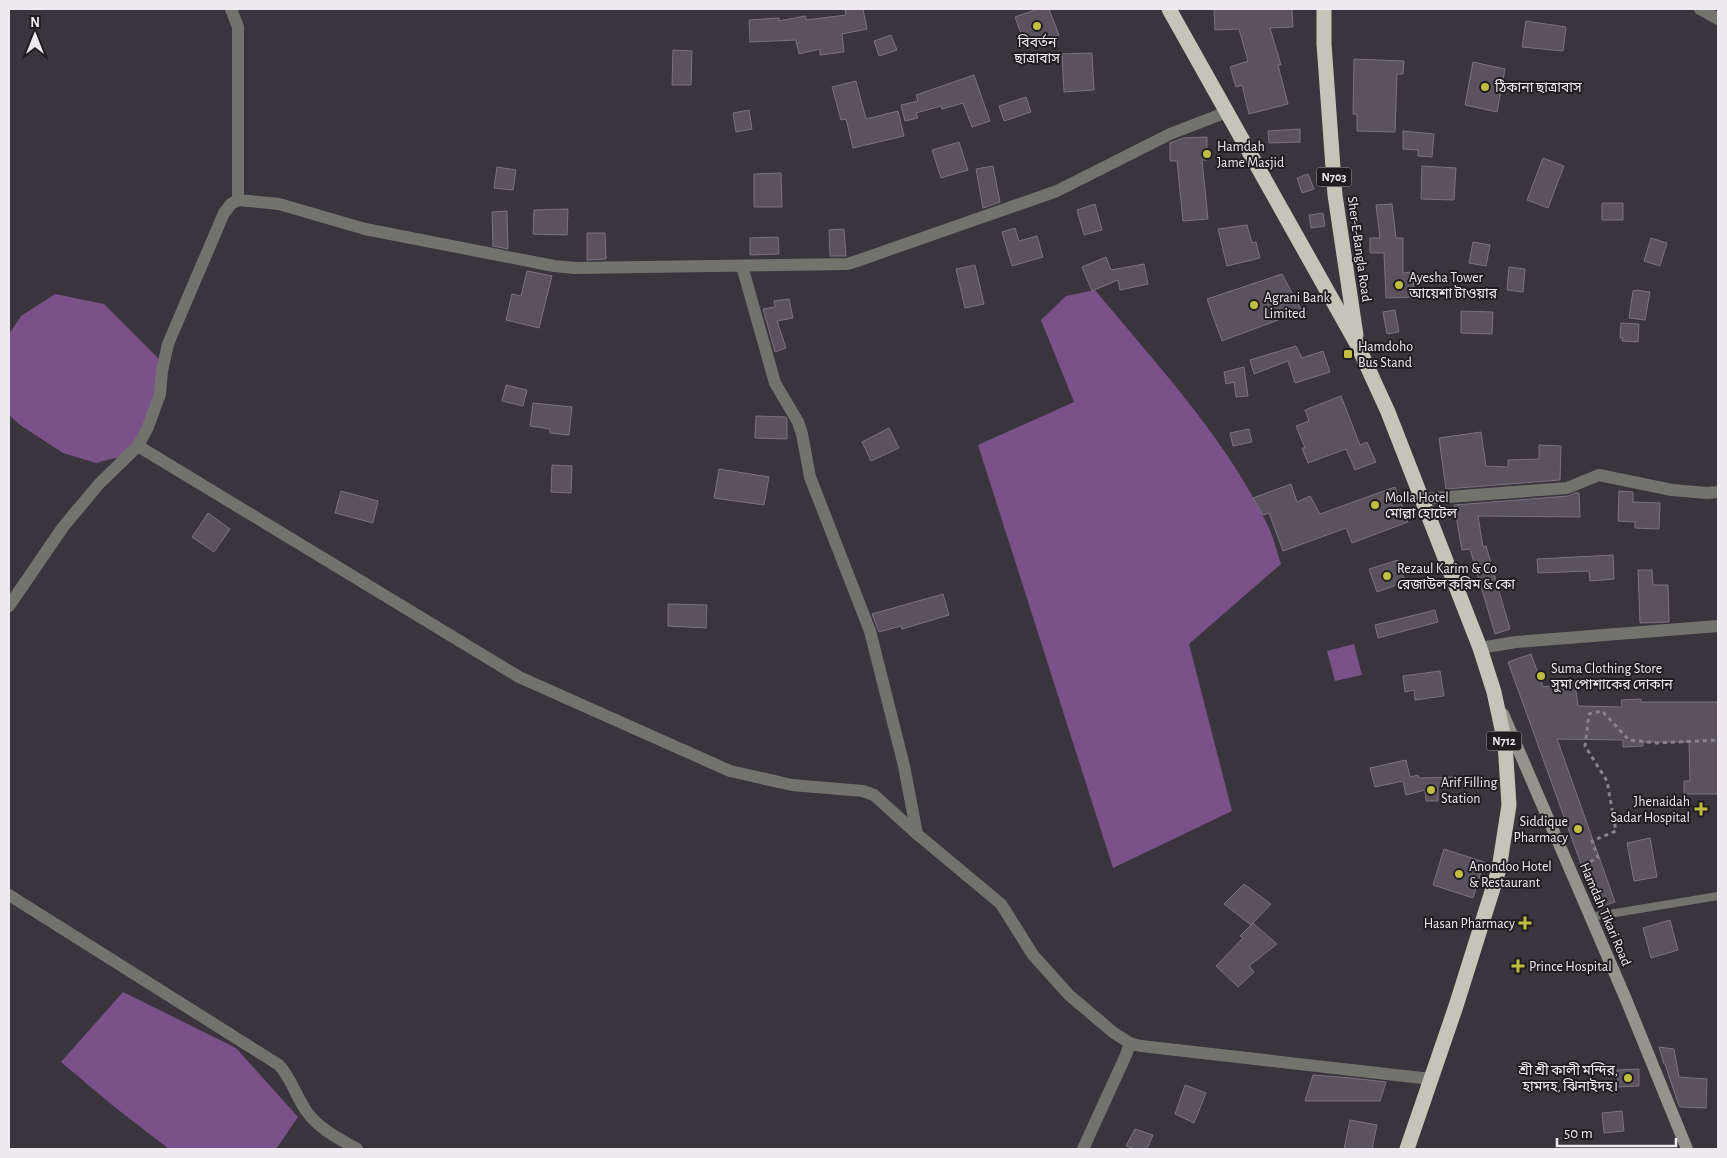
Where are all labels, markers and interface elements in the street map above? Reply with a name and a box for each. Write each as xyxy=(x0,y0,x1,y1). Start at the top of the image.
north arrow xyxy=(10,10,60,60)
text: N xyxy=(30,16,40,30)
marker: বিবর্তন ছাত্রাবাস xyxy=(1031,20,1043,32)
place label: বিবর্তন ছাত্রাবাস xyxy=(1013,33,1060,66)
place label: ঠিকানা ছাত্রাবাস xyxy=(1494,79,1582,95)
marker: ঠিকানা ছাত্রাবাস xyxy=(1479,81,1491,93)
place label: Hamdah Jame Masjid xyxy=(1217,140,1284,170)
marker: Hamdah Jame Masjid xyxy=(1201,148,1213,160)
road number: N703 xyxy=(1316,168,1352,186)
street label: Sher-E-Bangla Road xyxy=(1345,196,1373,303)
place label: Ayesha Tower আয়েশা টাওয়ার xyxy=(1408,271,1498,301)
marker: Ayesha Tower আয়েশা টাওয়ার xyxy=(1393,279,1405,291)
place label: Agrani Bank Limited xyxy=(1264,291,1331,321)
marker: Agrani Bank Limited xyxy=(1248,299,1260,311)
place label: Hamdoho Bus Stand xyxy=(1358,340,1413,370)
marker: Hamdoho Bus Stand xyxy=(1342,348,1354,360)
place label: Molla Hotel মোল্লা হোটেল xyxy=(1385,491,1458,521)
marker: Molla Hotel মোল্লা হোটেল xyxy=(1369,499,1381,511)
place label: Rezaul Karim & Co রেজাউল করিম & কো xyxy=(1397,562,1515,592)
marker: Rezaul Karim & Co রেজাউল করিম & কো xyxy=(1381,570,1393,582)
place label: Suma Clothing Store সুমা পোশাকের দোকান xyxy=(1550,662,1673,693)
marker: Suma Clothing Store সুমা পোশাকের দোকান xyxy=(1535,670,1547,682)
road number: N712 xyxy=(1486,731,1522,750)
place label: Arif Filling Station xyxy=(1441,776,1497,806)
marker: Arif Filling Station xyxy=(1425,784,1437,796)
place label: Jhenaidah Sadar Hospital xyxy=(1611,795,1690,825)
marker: Jhenaidah Sadar Hospital xyxy=(1694,802,1708,816)
place label: Siddique Pharmacy xyxy=(1514,815,1568,845)
marker: Siddique Pharmacy xyxy=(1572,823,1584,835)
place label: Anondoo Hotel & Restaurant xyxy=(1469,860,1552,890)
street label: Hamdah Tikari Road xyxy=(1577,861,1633,968)
marker: Anondoo Hotel & Restaurant xyxy=(1453,868,1465,880)
place label: Hasan Pharmacy xyxy=(1424,917,1515,931)
marker: Hasan Pharmacy xyxy=(1519,917,1531,929)
marker: Prince Hospital xyxy=(1511,959,1525,973)
place label: Prince Hospital xyxy=(1529,960,1612,974)
place label: শ্রী শ্রী কালী মন্দির, হামদহ, ঝিনাইদহ। xyxy=(1518,1062,1618,1094)
marker: শ্রী শ্রী কালী মন্দির, হামদহ, ঝিনাইদহ। xyxy=(1622,1072,1634,1084)
scale bar xyxy=(1557,1116,1676,1148)
text: 50 m xyxy=(1564,1126,1593,1141)

